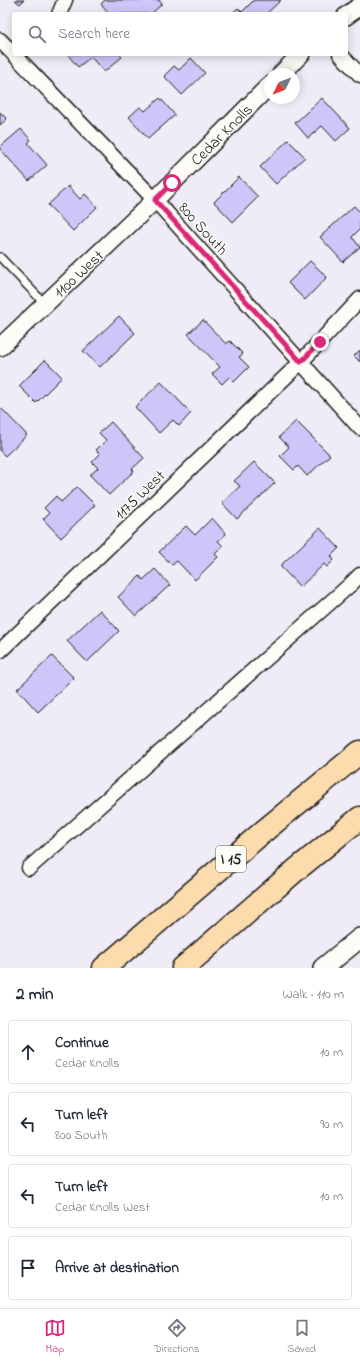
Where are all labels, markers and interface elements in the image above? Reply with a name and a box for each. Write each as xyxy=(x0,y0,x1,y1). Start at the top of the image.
search box xyxy=(12,12,348,56)
icon: search xyxy=(26,23,48,45)
text: Search here xyxy=(58,23,130,45)
north arrow xyxy=(264,68,300,104)
street label: Cedar Knolls xyxy=(186,99,259,172)
route start xyxy=(163,174,181,192)
street label: 800 South xyxy=(172,197,233,261)
street label: 1100 West xyxy=(49,244,110,304)
route end xyxy=(311,333,329,351)
street label: 1175 West xyxy=(109,464,172,526)
road number: I 15 xyxy=(216,846,246,872)
text: 2 min xyxy=(16,982,53,1007)
text: Walk · 110 m xyxy=(283,985,344,1004)
text: Continue xyxy=(55,1032,109,1054)
icon: ahead xyxy=(17,1041,39,1063)
text: 10 m xyxy=(320,1043,343,1062)
text: Cedar Knolls xyxy=(55,1054,120,1073)
text: Turn left xyxy=(55,1104,108,1126)
icon: left xyxy=(17,1113,39,1135)
text: 90 m xyxy=(320,1115,343,1134)
text: 800 South xyxy=(55,1126,107,1145)
text: Turn left xyxy=(55,1176,108,1198)
icon: left xyxy=(17,1185,39,1207)
text: 10 m xyxy=(320,1187,343,1206)
text: Cedar Knolls West xyxy=(55,1198,150,1217)
icon: arrive xyxy=(17,1257,39,1279)
text: Arrive at destination xyxy=(55,1257,179,1279)
tab: Map xyxy=(44,1317,66,1357)
tab: Directions xyxy=(154,1317,199,1357)
tab: Saved xyxy=(287,1317,316,1357)

